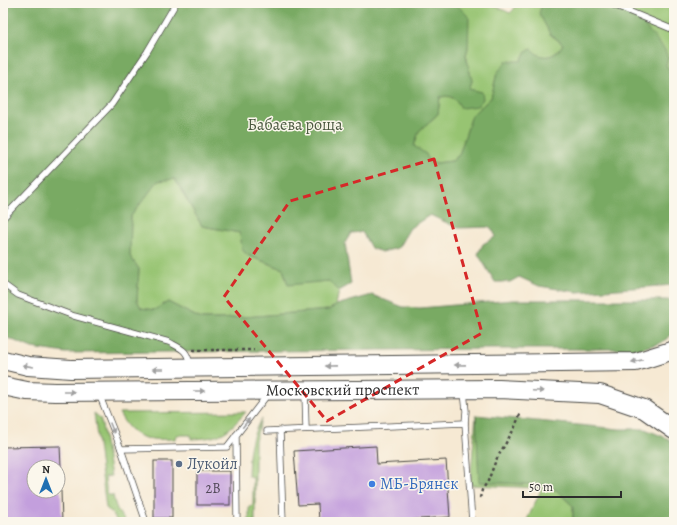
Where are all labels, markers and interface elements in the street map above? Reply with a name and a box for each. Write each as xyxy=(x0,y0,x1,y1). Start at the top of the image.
park label: Бабаева роща xyxy=(247,114,343,136)
one-way arrow xyxy=(631,358,643,364)
one-way arrow xyxy=(453,362,466,368)
one-way arrow xyxy=(22,363,34,369)
one-way arrow xyxy=(324,363,336,370)
one-way arrow xyxy=(151,366,164,372)
street label: Московский проспект xyxy=(266,379,419,402)
one-way arrow xyxy=(193,388,206,394)
one-way arrow xyxy=(532,388,545,394)
one-way arrow xyxy=(63,389,76,395)
one-way arrow xyxy=(241,418,250,429)
one-way arrow xyxy=(110,423,116,435)
place label: Лукойл xyxy=(187,453,238,475)
north arrow xyxy=(26,459,66,499)
marker: Лукойл xyxy=(174,459,184,469)
text: N xyxy=(42,462,50,477)
place label: МБ-Брянск xyxy=(380,473,459,495)
scale bar xyxy=(523,473,621,499)
house number: 2В xyxy=(205,479,221,498)
marker: МБ-Брянск xyxy=(367,479,377,489)
text: 50 m xyxy=(529,479,553,495)

